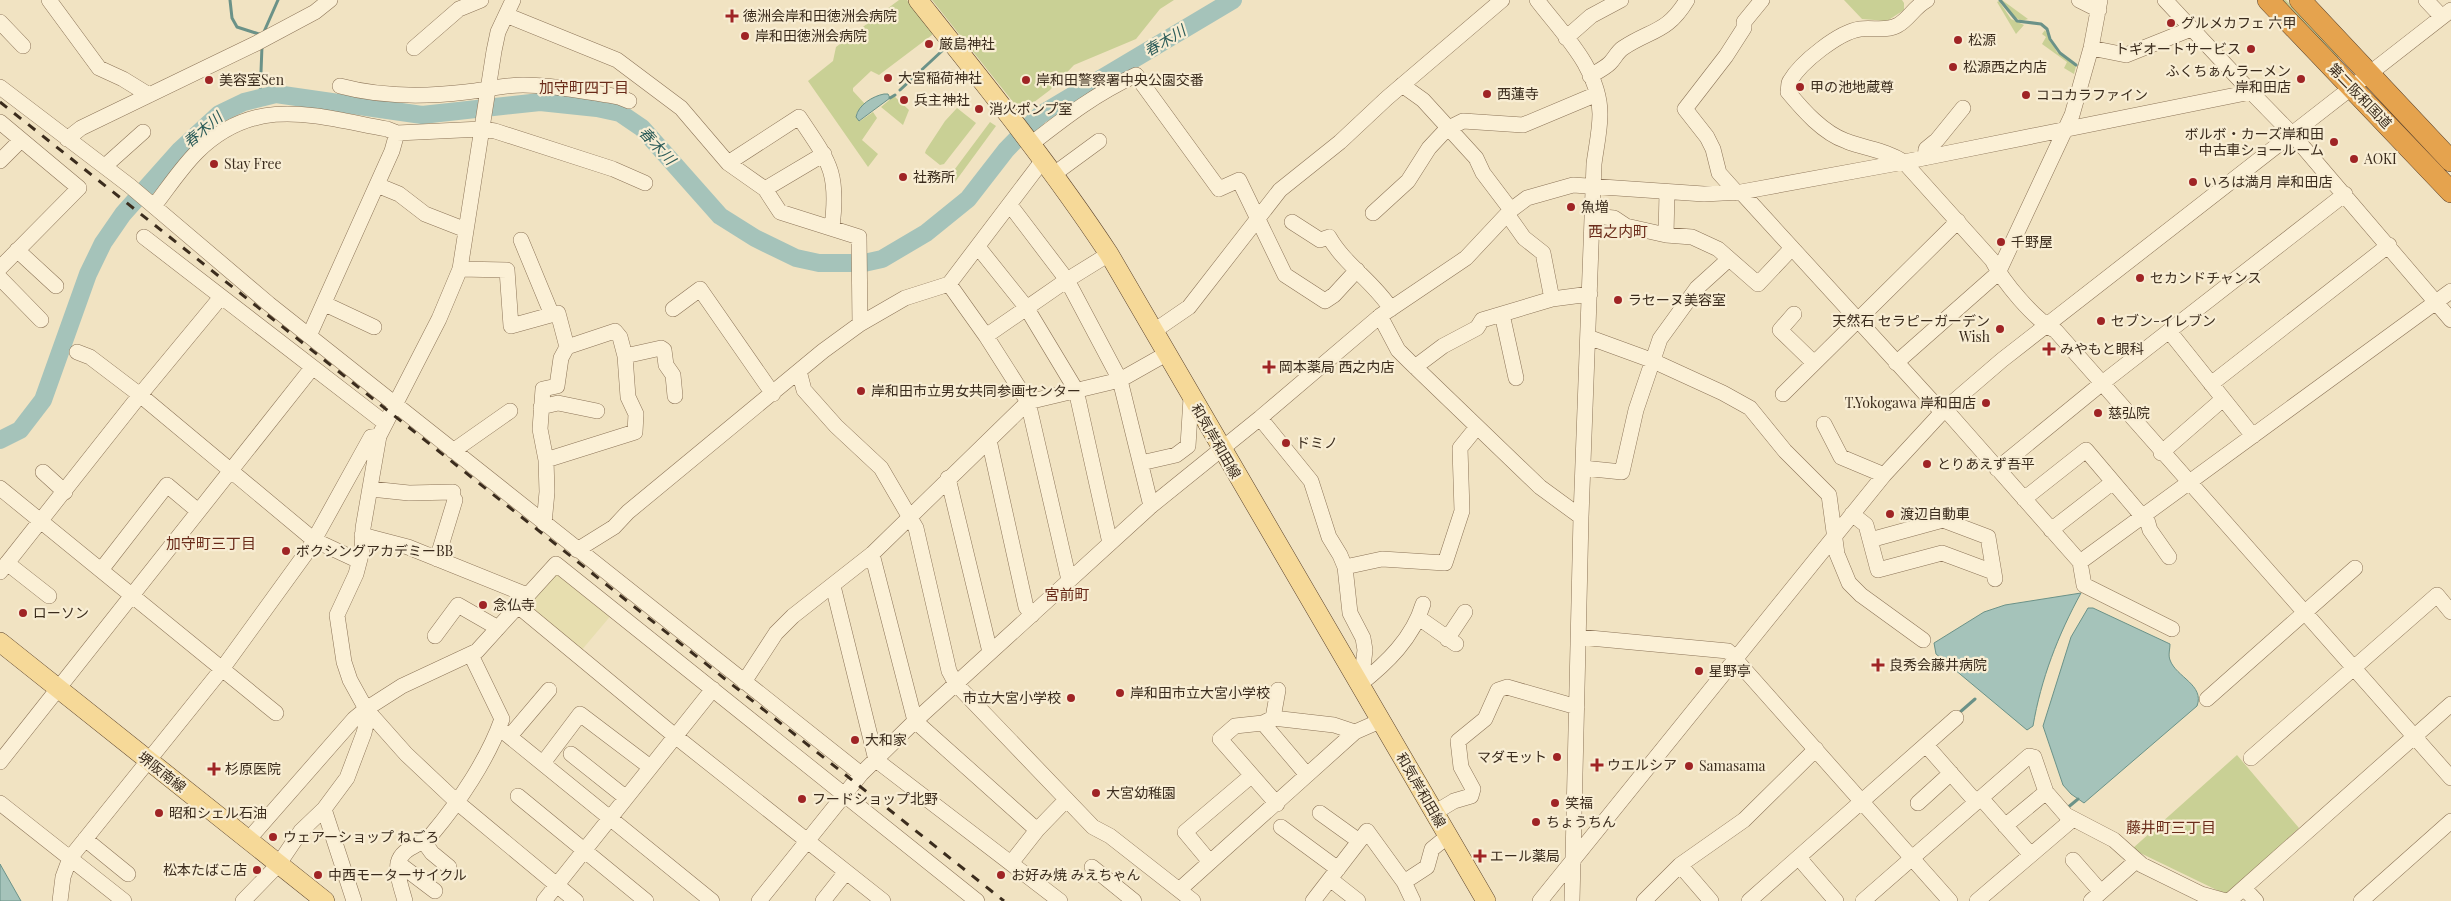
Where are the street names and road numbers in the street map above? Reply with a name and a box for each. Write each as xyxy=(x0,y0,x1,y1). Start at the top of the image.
street label: 第二阪和国道 xyxy=(2324,59,2396,132)
street label: 和気岸和田線 xyxy=(1187,400,1246,482)
street label: 堺阪南線 xyxy=(134,747,190,796)
street label: 和気岸和田線 xyxy=(1392,749,1451,831)

